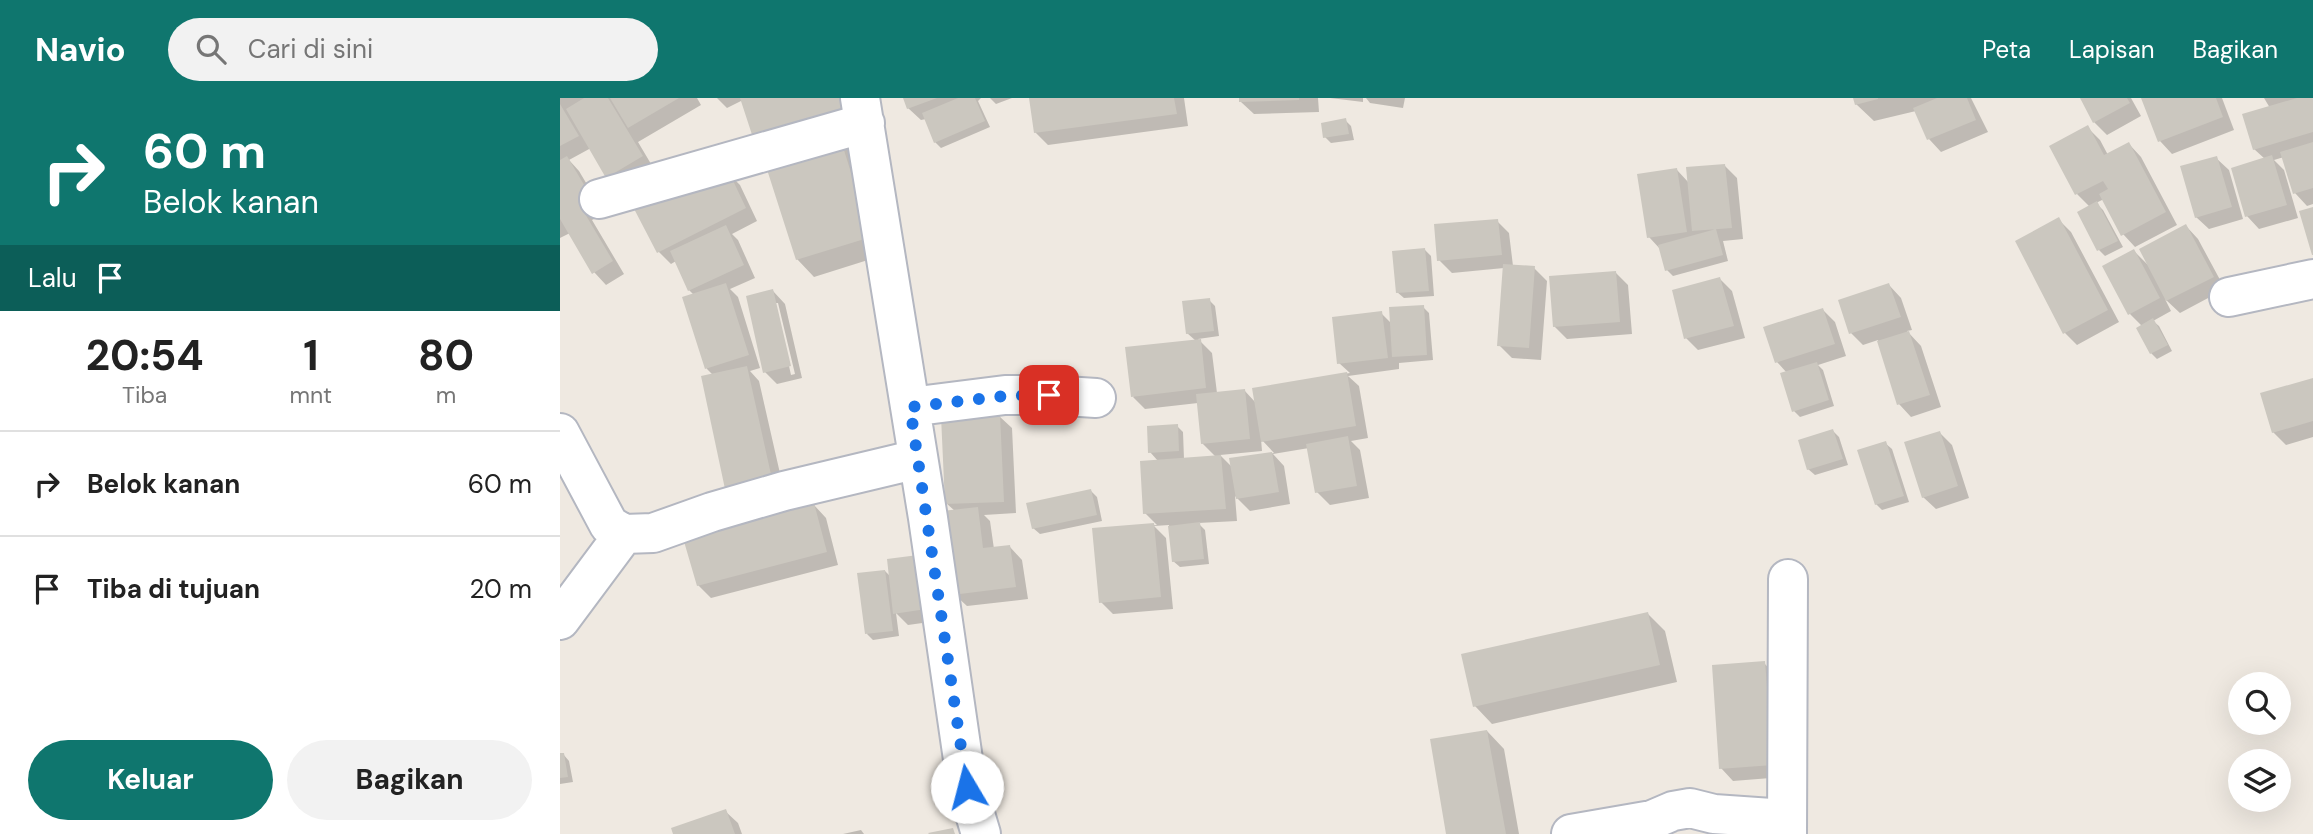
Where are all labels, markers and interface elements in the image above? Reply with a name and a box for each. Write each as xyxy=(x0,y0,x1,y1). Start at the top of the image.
search box xyxy=(168,18,658,81)
text: Navio xyxy=(35,28,126,71)
icon: search xyxy=(192,30,230,68)
text: Cari di sini xyxy=(248,32,373,66)
text: Peta xyxy=(1982,34,2031,65)
text: Lapisan xyxy=(2069,34,2154,65)
text: Bagikan xyxy=(2192,34,2278,65)
text: 60 m xyxy=(143,119,266,183)
icon: right xyxy=(28,126,119,217)
text: Belok kanan xyxy=(143,181,319,223)
icon: arrive xyxy=(91,259,129,297)
text: Lalu xyxy=(28,261,77,295)
text: 20:54 xyxy=(86,328,204,383)
text: 1 xyxy=(303,328,318,383)
text: 80 xyxy=(418,328,474,383)
pin xyxy=(1019,365,1079,425)
icon: arrive xyxy=(1030,376,1068,414)
text: Tiba xyxy=(122,380,167,410)
text: mnt xyxy=(289,380,332,410)
text: m xyxy=(436,380,456,410)
icon: right xyxy=(28,465,66,503)
text: Belok kanan xyxy=(87,467,240,501)
text: 60 m xyxy=(468,467,532,501)
icon: arrive xyxy=(28,570,66,608)
text: Tiba di tujuan xyxy=(87,572,260,606)
text: 20 m xyxy=(469,572,532,606)
map controls xyxy=(2228,672,2291,812)
button: search xyxy=(2228,672,2291,735)
button: Keluar xyxy=(28,740,273,820)
button: Bagikan xyxy=(287,740,532,820)
button: layers xyxy=(2228,749,2291,812)
position arrow xyxy=(930,750,1004,824)

